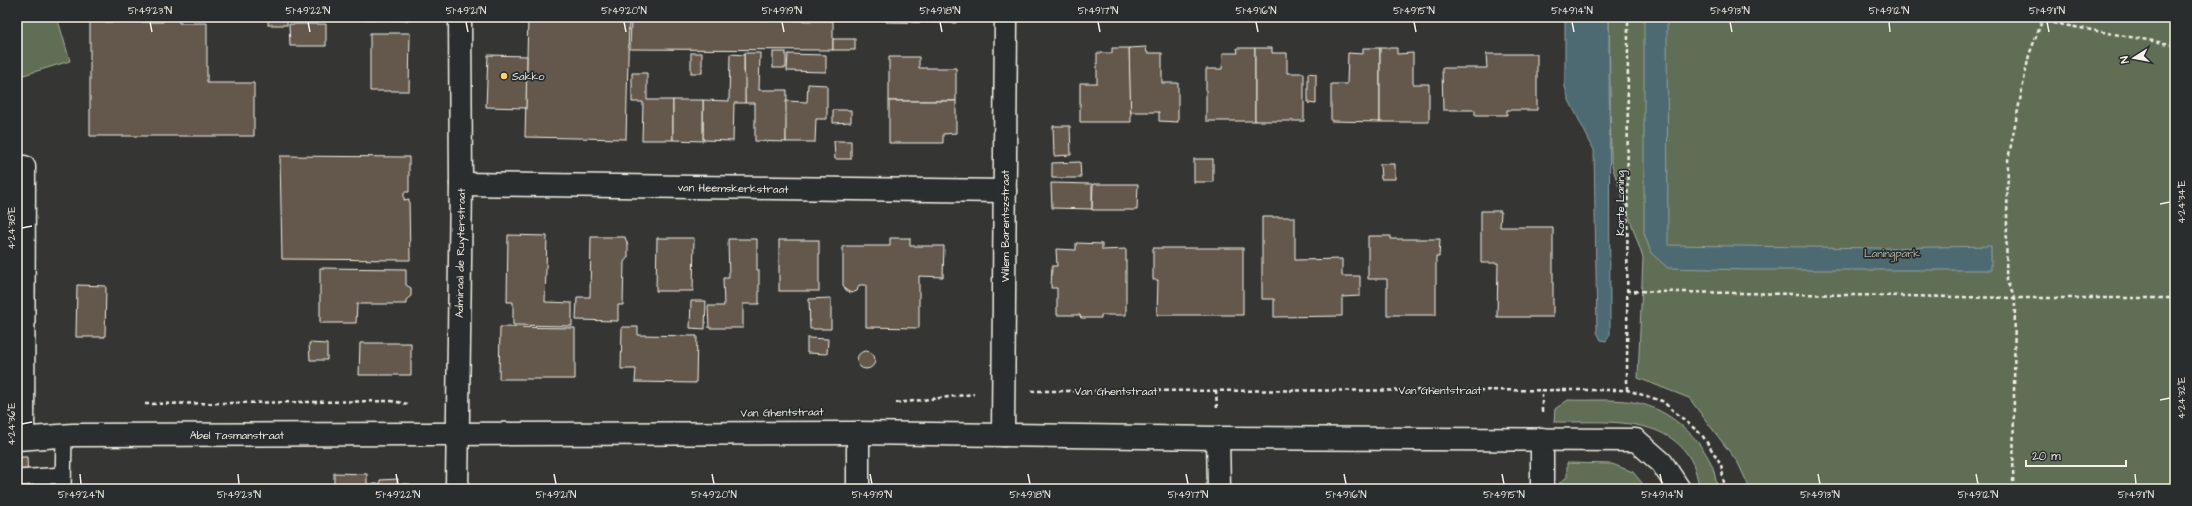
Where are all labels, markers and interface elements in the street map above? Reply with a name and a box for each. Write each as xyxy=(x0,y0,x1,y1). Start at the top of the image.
text: 51°49'23"N xyxy=(128,4,172,18)
text: 51°49'22"N xyxy=(286,4,330,18)
text: 51°49'21"N xyxy=(446,4,486,18)
text: 51°49'20"N xyxy=(601,4,647,18)
text: 51°49'19"N xyxy=(762,4,802,18)
text: 51°49'18"N xyxy=(919,4,961,18)
text: 51°49'17"N xyxy=(1078,4,1118,18)
text: 51°49'16"N xyxy=(1236,4,1276,18)
text: 51°49'15"N xyxy=(1393,4,1435,18)
text: 51°49'14"N xyxy=(1551,4,1593,18)
text: 51°49'13"N xyxy=(1710,4,1750,18)
text: 51°49'12"N xyxy=(1869,4,1909,18)
text: 51°49'11"N xyxy=(2029,4,2065,18)
north arrow xyxy=(2114,38,2154,78)
text: N xyxy=(2117,55,2133,65)
place label: Sakko xyxy=(512,69,545,84)
marker: Sakko xyxy=(499,71,509,81)
street label: Willem Barentszstraat xyxy=(998,169,1013,282)
street label: Korte Laning xyxy=(1613,170,1629,236)
street label: van Heemskerkstraat xyxy=(677,180,789,197)
text: 4°24'34"E xyxy=(2175,180,2189,224)
street label: Admiraal de Ruyterstraat xyxy=(452,187,470,318)
text: 4°24'38"E xyxy=(5,206,19,250)
park label: Laningpark xyxy=(1864,246,1920,262)
text: 4°24'32"E xyxy=(2175,377,2189,419)
street label: Van Ghentstraat xyxy=(1398,383,1482,398)
street label: Van Ghentstraat xyxy=(1074,384,1158,399)
text: 4°24'36"E xyxy=(5,403,19,445)
street label: Van Ghentstraat xyxy=(740,404,824,421)
street label: Abel Tasmanstraat xyxy=(190,428,285,443)
scale bar xyxy=(2026,442,2126,468)
text: 20 m xyxy=(2032,448,2061,465)
text: 51°49'24"N xyxy=(58,488,104,502)
text: 51°49'23"N xyxy=(217,488,261,502)
text: 51°49'22"N xyxy=(376,488,420,502)
text: 51°49'21"N xyxy=(536,488,576,502)
text: 51°49'20"N xyxy=(691,488,737,502)
text: 51°49'19"N xyxy=(852,488,892,502)
text: 51°49'18"N xyxy=(1009,488,1051,502)
text: 51°49'17"N xyxy=(1168,488,1208,502)
text: 51°49'16"N xyxy=(1326,488,1366,502)
text: 51°49'15"N xyxy=(1483,488,1525,502)
text: 51°49'14"N xyxy=(1641,488,1683,502)
text: 51°49'13"N xyxy=(1800,488,1840,502)
text: 51°49'12"N xyxy=(1958,488,1998,502)
text: 51°49'11"N xyxy=(2118,488,2154,502)

